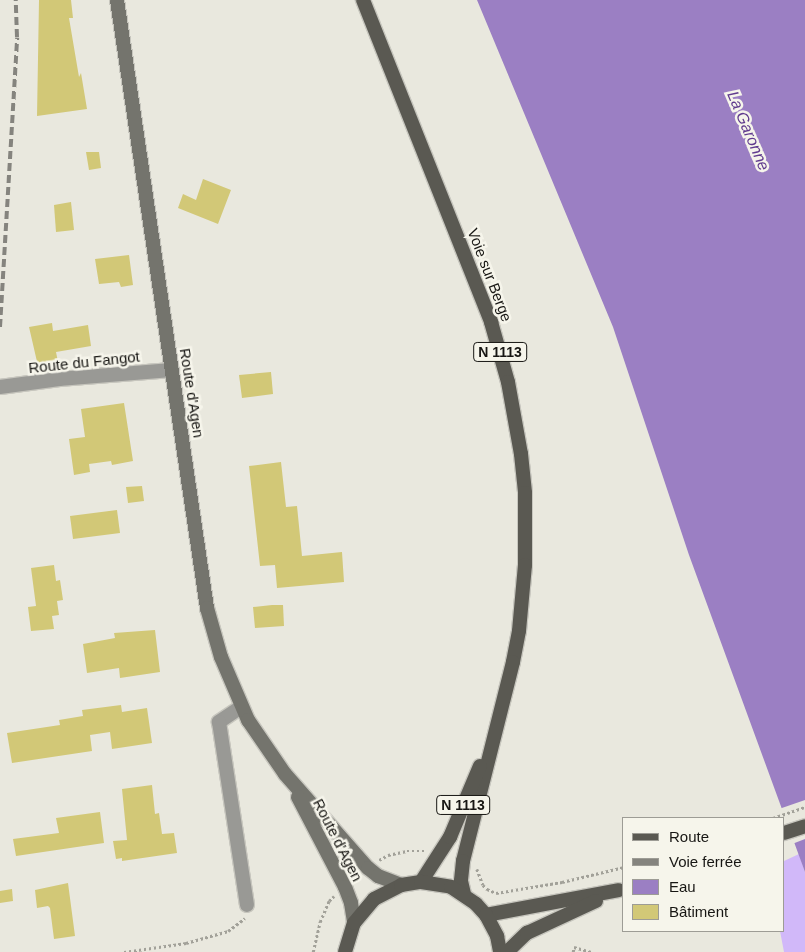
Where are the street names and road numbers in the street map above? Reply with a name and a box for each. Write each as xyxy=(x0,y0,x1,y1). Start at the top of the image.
street label: Voie sur Berge xyxy=(464,226,516,324)
road number: N 1113 xyxy=(472,341,528,364)
street label: Route du Fangot xyxy=(27,347,141,377)
street label: Route d'Agen xyxy=(176,347,208,439)
road number: N 1113 xyxy=(436,794,490,816)
street label: Route d'Agen xyxy=(309,796,367,884)

